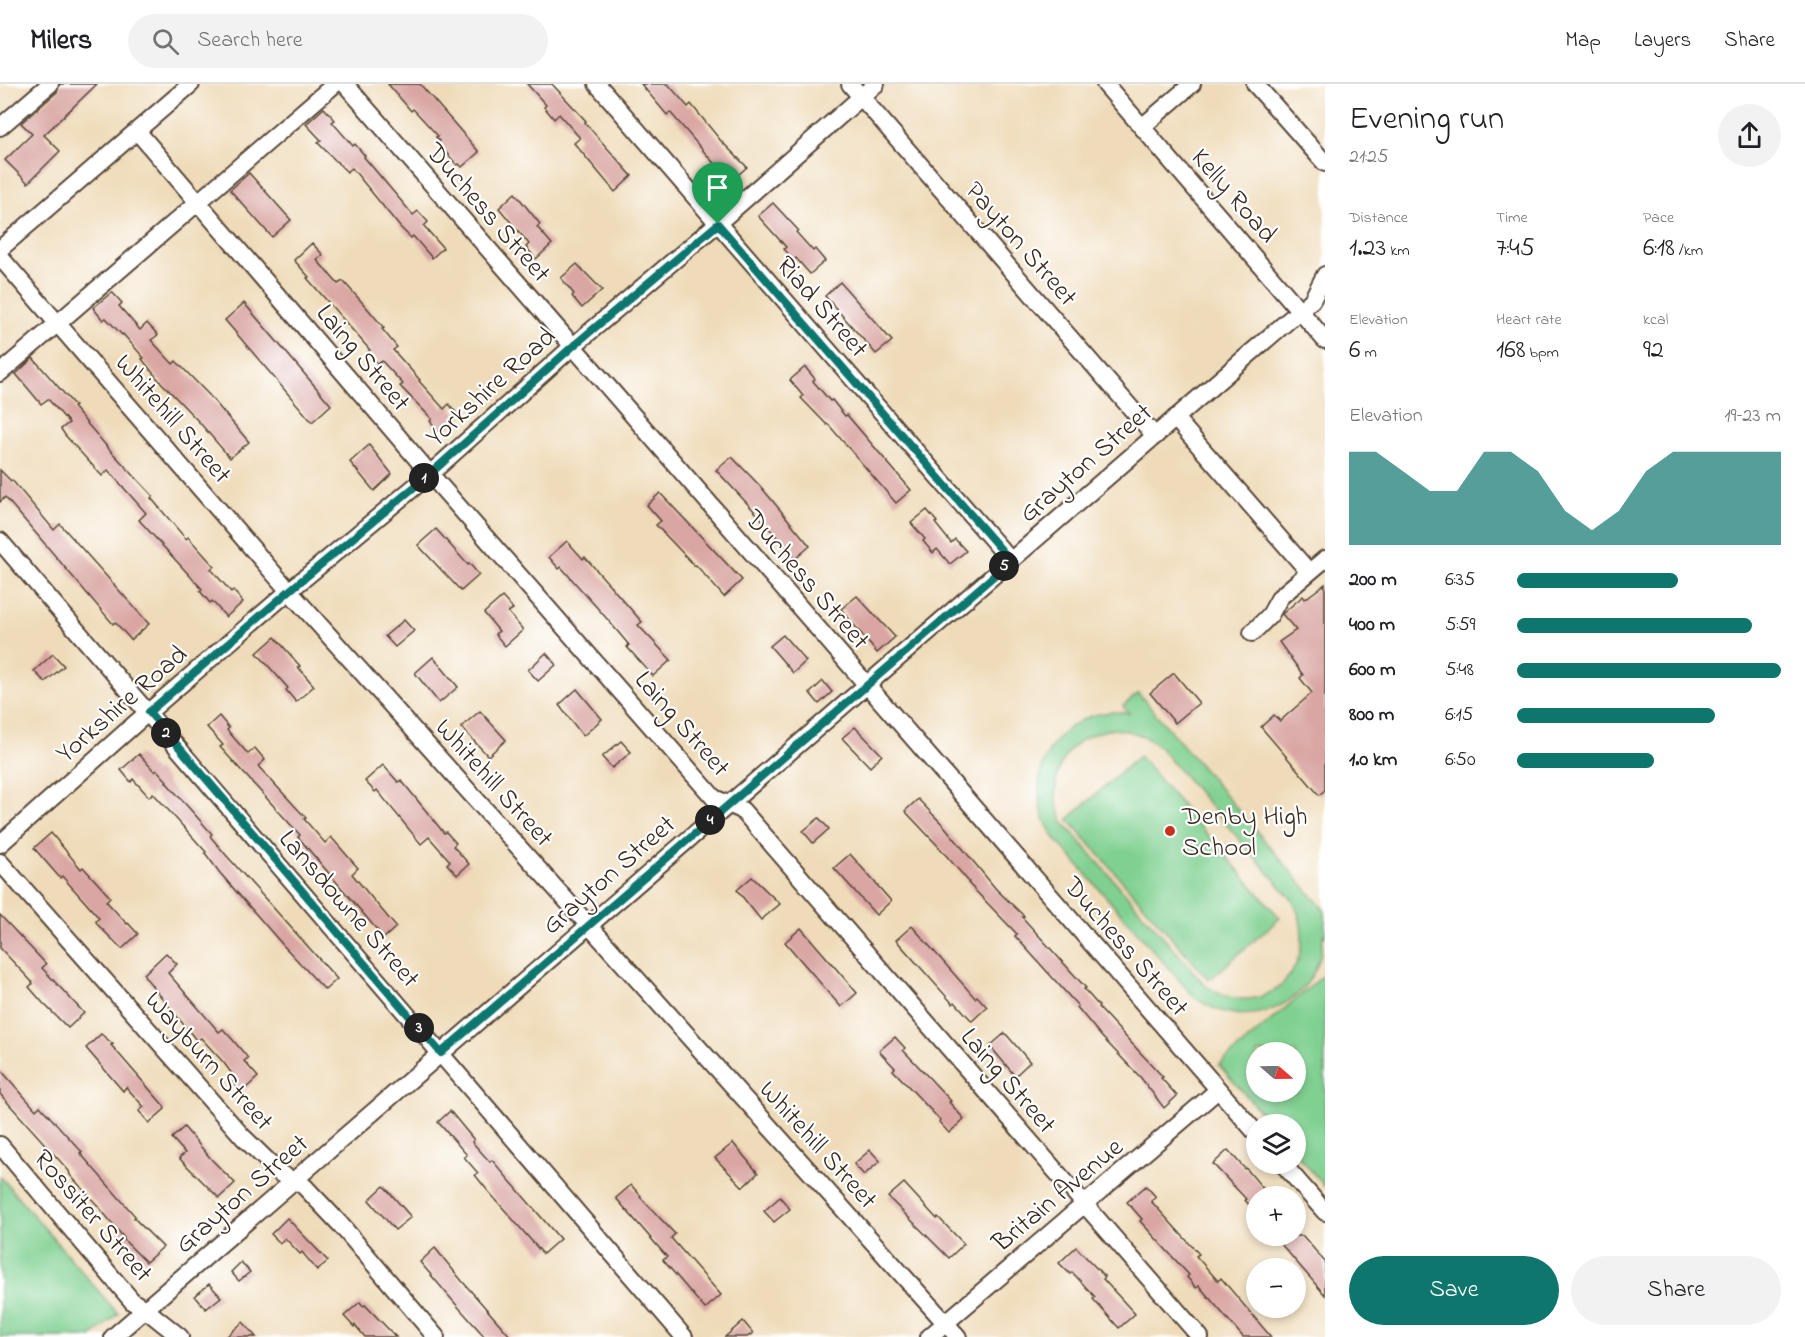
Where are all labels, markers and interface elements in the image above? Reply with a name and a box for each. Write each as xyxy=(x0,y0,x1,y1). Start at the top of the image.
search box xyxy=(128,14,548,68)
text: Milers xyxy=(30,21,92,62)
icon: search xyxy=(149,25,182,58)
text: Search here xyxy=(197,25,303,57)
text: Map xyxy=(1565,26,1601,56)
text: Layers xyxy=(1634,26,1691,56)
text: Share xyxy=(1724,26,1775,56)
text: Evening run xyxy=(1349,96,1504,144)
button: share xyxy=(1718,104,1781,167)
street label: Duchess Street xyxy=(415,134,559,292)
street label: Kelly Road xyxy=(1181,141,1285,253)
text: 21:25 xyxy=(1349,143,1388,172)
pin xyxy=(692,162,743,224)
icon: arrive xyxy=(701,171,734,204)
street label: Payton Street xyxy=(955,173,1086,316)
text: Distance xyxy=(1349,206,1408,230)
text: Time xyxy=(1496,206,1528,230)
text: Pace xyxy=(1643,206,1674,230)
text: 1.23 xyxy=(1349,230,1386,268)
text: 7:45 xyxy=(1496,230,1535,268)
text: 6:18 xyxy=(1643,230,1675,268)
text: km xyxy=(1386,239,1410,263)
text: /km xyxy=(1675,239,1703,263)
street label: Riad Street xyxy=(766,248,877,367)
street label: Laing Street xyxy=(305,296,419,421)
text: Elevation xyxy=(1349,308,1408,332)
text: Heart rate xyxy=(1496,308,1562,332)
text: kcal xyxy=(1643,308,1668,332)
street label: Yorkshire Road xyxy=(418,319,565,457)
text: 6 xyxy=(1349,332,1360,370)
text: 168 xyxy=(1496,332,1525,370)
text: 92 xyxy=(1643,332,1664,370)
text: m xyxy=(1360,341,1377,365)
text: bpm xyxy=(1525,341,1559,365)
street label: Whitehill Street xyxy=(104,346,240,493)
street label: Grayton Street xyxy=(1011,395,1162,533)
text: Elevation xyxy=(1349,402,1423,431)
text: 19–23 m xyxy=(1724,402,1781,431)
pin: 1 xyxy=(409,463,439,493)
text: 1 xyxy=(421,466,427,490)
street label: Duchess Street xyxy=(734,501,878,659)
pin: 5 xyxy=(989,551,1019,581)
text: 5 xyxy=(999,554,1009,578)
text: 200 m xyxy=(1349,566,1397,595)
text: 6:35 xyxy=(1445,566,1475,595)
text: 400 m xyxy=(1349,611,1395,640)
text: 5:59 xyxy=(1445,611,1476,640)
street label: Yorkshire Road xyxy=(48,637,197,773)
text: 600 m xyxy=(1349,656,1396,685)
text: 5:48 xyxy=(1445,656,1474,685)
street label: Laing Street xyxy=(624,663,738,786)
text: 800 m xyxy=(1349,701,1394,730)
text: 6:15 xyxy=(1445,701,1473,730)
street label: Whitehill Street xyxy=(425,711,562,857)
pin: 2 xyxy=(151,718,181,748)
text: 2 xyxy=(162,721,170,745)
text: 1.0 km xyxy=(1349,746,1397,775)
text: 6:50 xyxy=(1445,746,1476,775)
place label: Denby High School xyxy=(1181,798,1308,868)
pin: 4 xyxy=(695,805,725,835)
street label: Grayton Street xyxy=(534,807,685,945)
text: 4 xyxy=(707,808,713,832)
street label: Lansdowne Street xyxy=(268,822,428,997)
marker: Denby High School xyxy=(1163,824,1177,838)
street label: Duchess Street xyxy=(1053,868,1197,1026)
street label: Wayburn Street xyxy=(135,983,282,1140)
pin: 3 xyxy=(404,1013,434,1043)
text: 3 xyxy=(416,1016,422,1040)
street label: Laing Street xyxy=(950,1020,1064,1143)
north arrow xyxy=(1246,1042,1306,1102)
map controls xyxy=(1246,1042,1306,1318)
street label: Whitehill Street xyxy=(749,1073,886,1219)
button: layers xyxy=(1246,1114,1306,1174)
street label: Grayton Street xyxy=(167,1126,318,1264)
street label: Britain Avenue xyxy=(984,1129,1133,1263)
street label: Rossiter Street xyxy=(23,1141,161,1292)
button: + xyxy=(1246,1186,1306,1246)
button: Save xyxy=(1349,1256,1559,1325)
button: Share xyxy=(1571,1256,1781,1325)
button: − xyxy=(1246,1258,1306,1318)

